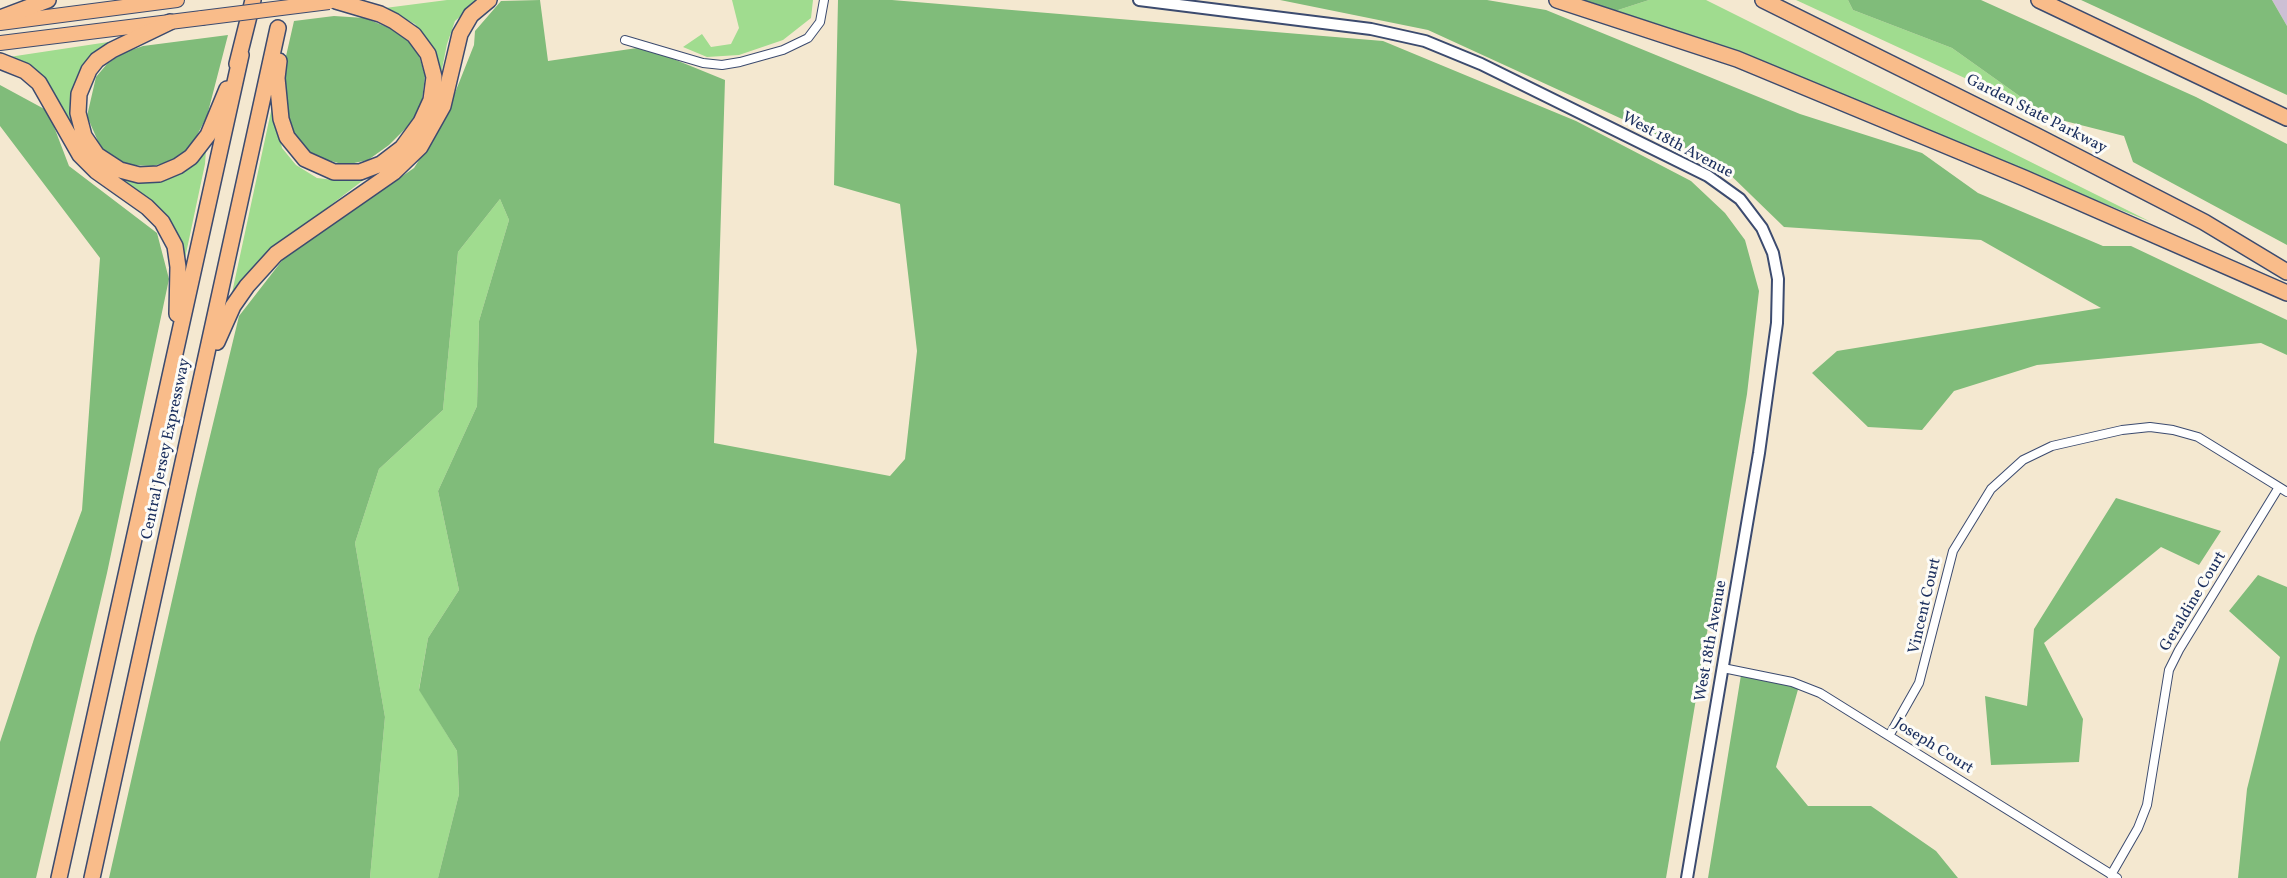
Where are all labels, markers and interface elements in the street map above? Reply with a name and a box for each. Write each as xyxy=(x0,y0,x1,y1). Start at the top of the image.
street label: Garden State Parkway xyxy=(1962,71,2110,159)
street label: West 18th Avenue xyxy=(1618,109,1736,183)
street label: Central Jersey Expressway xyxy=(138,357,196,541)
street label: Geraldine Court xyxy=(2157,549,2231,655)
street label: Vincent Court xyxy=(1906,556,1946,656)
street label: West 18th Avenue xyxy=(1692,579,1732,703)
street label: Joseph Court xyxy=(1890,715,1976,779)

